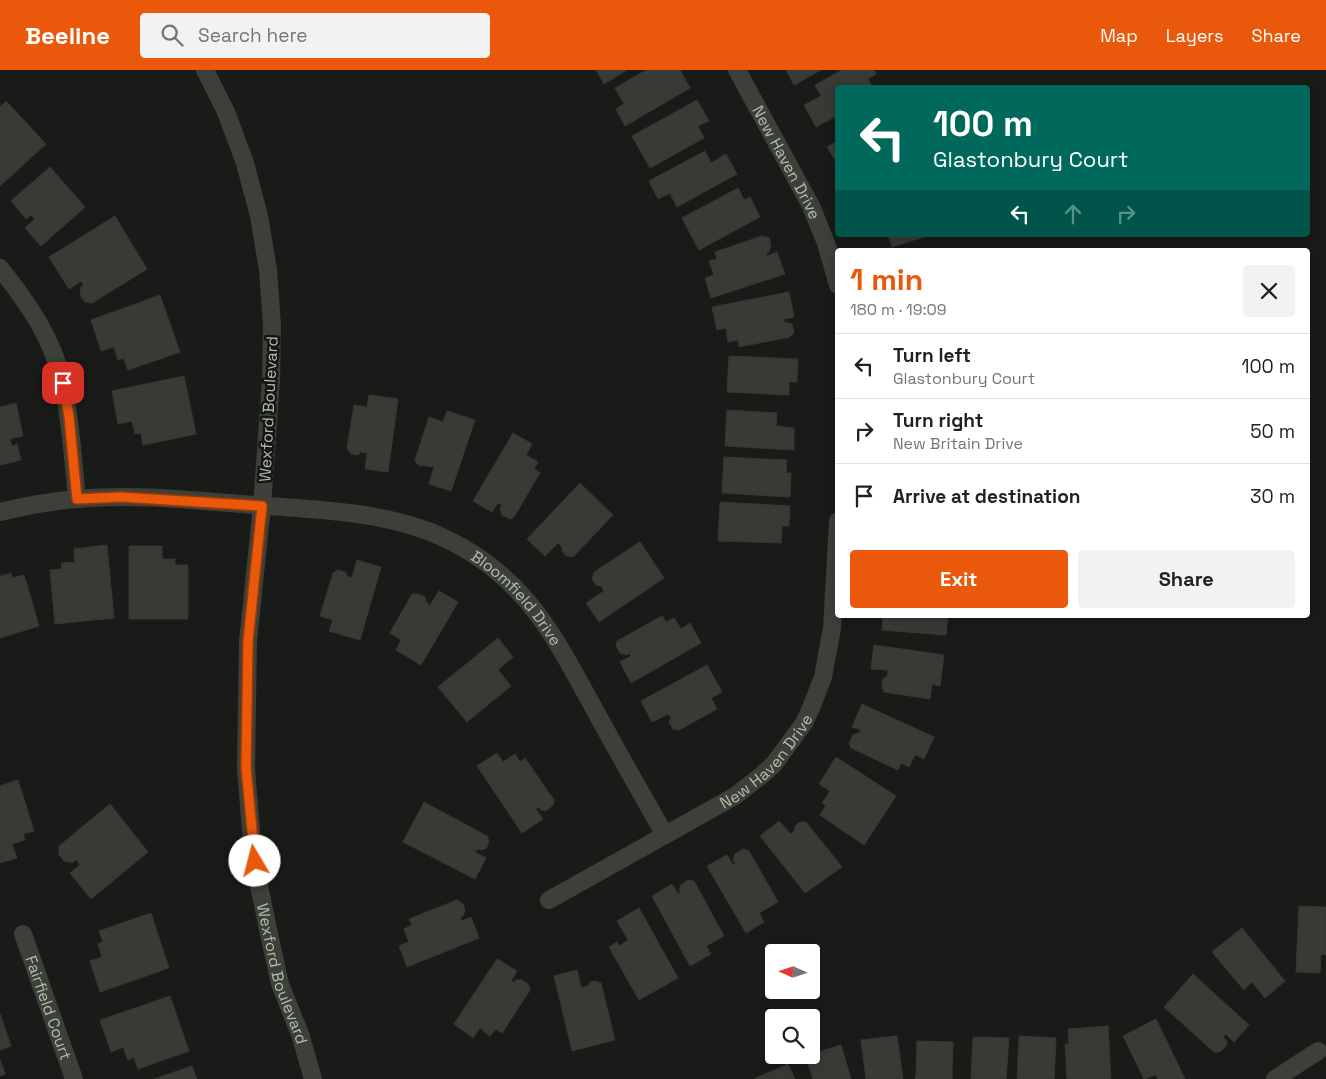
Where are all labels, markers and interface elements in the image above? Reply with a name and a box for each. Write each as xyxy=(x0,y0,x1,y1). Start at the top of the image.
search box xyxy=(140,13,490,58)
text: Beeline xyxy=(25,20,110,51)
icon: search xyxy=(158,21,186,49)
text: Search here xyxy=(198,23,308,48)
text: Map xyxy=(1100,24,1138,47)
text: Layers xyxy=(1166,24,1223,47)
text: Share xyxy=(1251,24,1301,47)
street label: New Haven Drive xyxy=(747,102,825,222)
text: 100 m xyxy=(933,102,1033,146)
icon: left xyxy=(850,105,915,170)
text: Glastonbury Court xyxy=(933,145,1128,173)
icon: left xyxy=(1006,200,1034,228)
icon: ahead xyxy=(1059,200,1087,228)
icon: right xyxy=(1112,200,1140,228)
text: 1 min xyxy=(850,260,923,299)
button: close xyxy=(1243,265,1295,317)
text: 180 m · 19:09 xyxy=(850,299,947,320)
street label: Wexford Boulevard xyxy=(254,336,283,482)
text: Turn left xyxy=(893,343,971,368)
icon: left xyxy=(850,352,878,380)
text: 100 m xyxy=(1241,354,1295,379)
pin xyxy=(42,362,84,404)
text: Glastonbury Court xyxy=(893,368,1035,389)
icon: arrive xyxy=(49,369,77,397)
text: Turn right xyxy=(893,408,983,433)
icon: right xyxy=(850,417,878,445)
text: 50 m xyxy=(1250,419,1295,444)
text: New Britain Drive xyxy=(893,433,1023,454)
icon: arrive xyxy=(850,482,878,510)
text: Arrive at destination xyxy=(893,484,1081,509)
text: 30 m xyxy=(1250,484,1295,509)
street label: Bloomfield Drive xyxy=(467,546,566,650)
button: Exit xyxy=(850,550,1068,608)
button: Share xyxy=(1078,550,1295,608)
street label: New Haven Drive xyxy=(716,711,818,814)
position arrow xyxy=(228,834,280,886)
street label: Wexford Boulevard xyxy=(252,902,312,1047)
north arrow xyxy=(765,944,820,999)
map controls xyxy=(765,944,820,1064)
street label: Fairfield Court xyxy=(20,953,76,1063)
button: search xyxy=(765,1009,820,1064)

